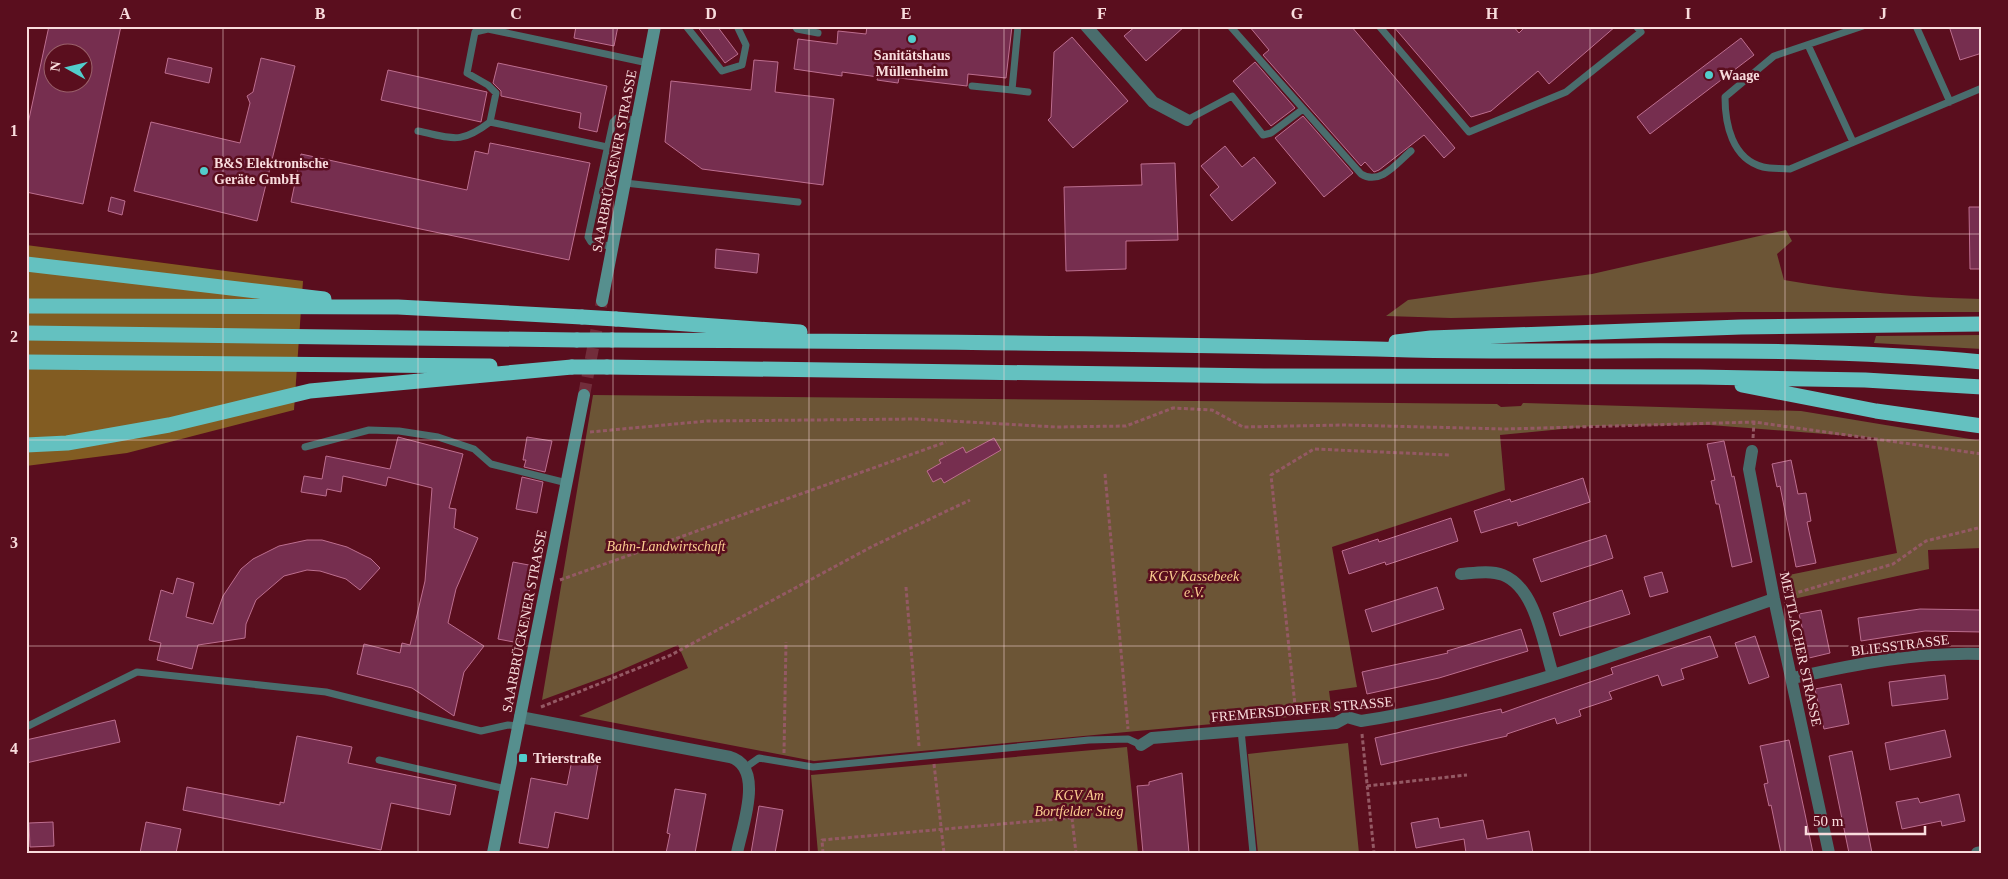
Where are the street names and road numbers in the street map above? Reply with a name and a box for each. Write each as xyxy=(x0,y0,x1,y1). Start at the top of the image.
street label: SAARBRÜCKENER STRASSE xyxy=(588,68,640,254)
street label: SAARBRÜCKENER STRASSE xyxy=(498,528,550,714)
street label: METTLACHER STRASSE xyxy=(1777,571,1824,728)
street label: BLIESSTRASSE xyxy=(1850,632,1950,659)
street label: FREMERSDORFER STRASSE xyxy=(1211,694,1394,725)

